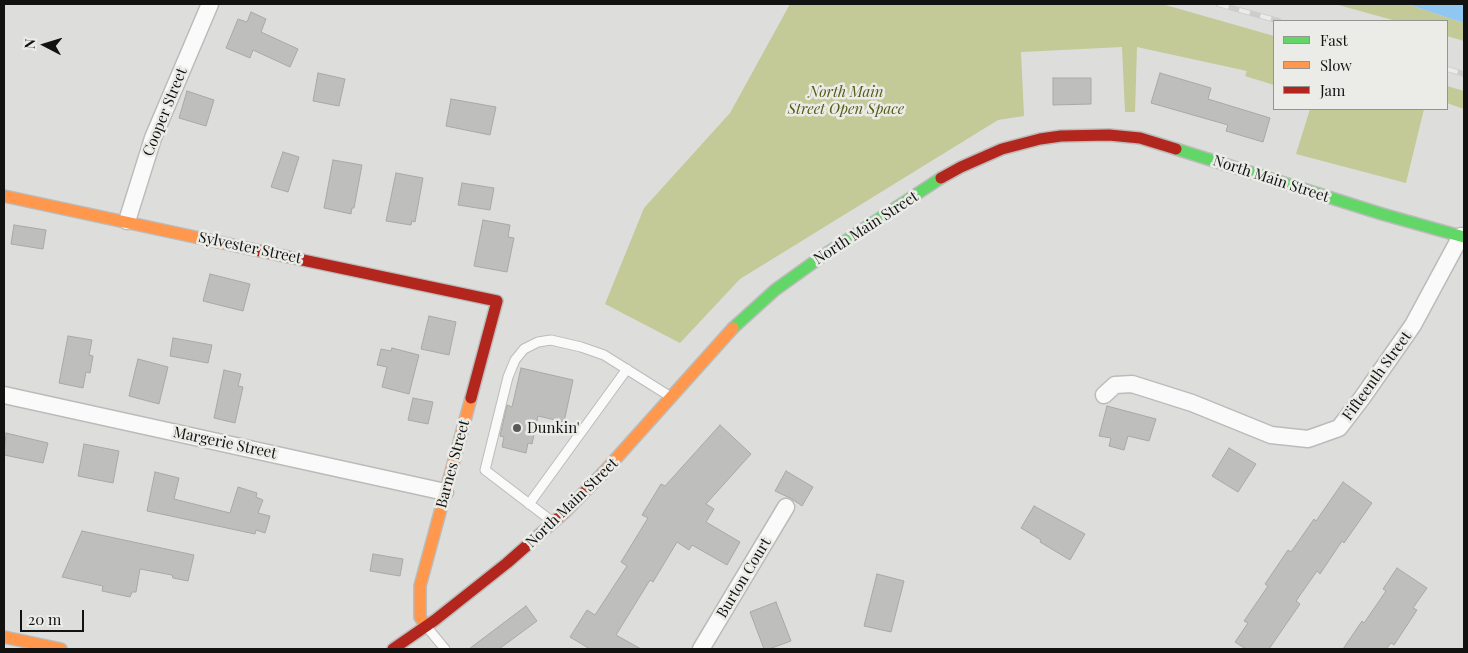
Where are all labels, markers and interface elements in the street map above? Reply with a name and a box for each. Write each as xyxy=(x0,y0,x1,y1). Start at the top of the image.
north arrow xyxy=(20,20,70,70)
legend xyxy=(1273,20,1448,110)
text: Fast xyxy=(1320,30,1348,50)
text: N xyxy=(20,38,39,50)
text: Slow xyxy=(1320,55,1352,75)
street label: Cooper Street xyxy=(139,65,191,159)
text: Jam xyxy=(1320,80,1345,100)
park label: North Main Street Open Space xyxy=(788,83,904,118)
street label: North Main Street xyxy=(1211,152,1331,206)
street label: North Main Street xyxy=(810,188,922,268)
street label: Sylvester Street xyxy=(197,228,303,268)
street label: Fifteenth Street xyxy=(1339,328,1415,424)
street label: Barnes Street xyxy=(433,418,473,510)
place label: Dunkin' xyxy=(527,419,580,437)
marker: Dunkin' xyxy=(511,422,523,434)
street label: Margerie Street xyxy=(172,423,278,463)
street label: North Main Street xyxy=(522,455,622,551)
street label: Burton Court xyxy=(713,535,775,621)
scale bar xyxy=(22,600,86,632)
text: 20 m xyxy=(28,609,61,629)

